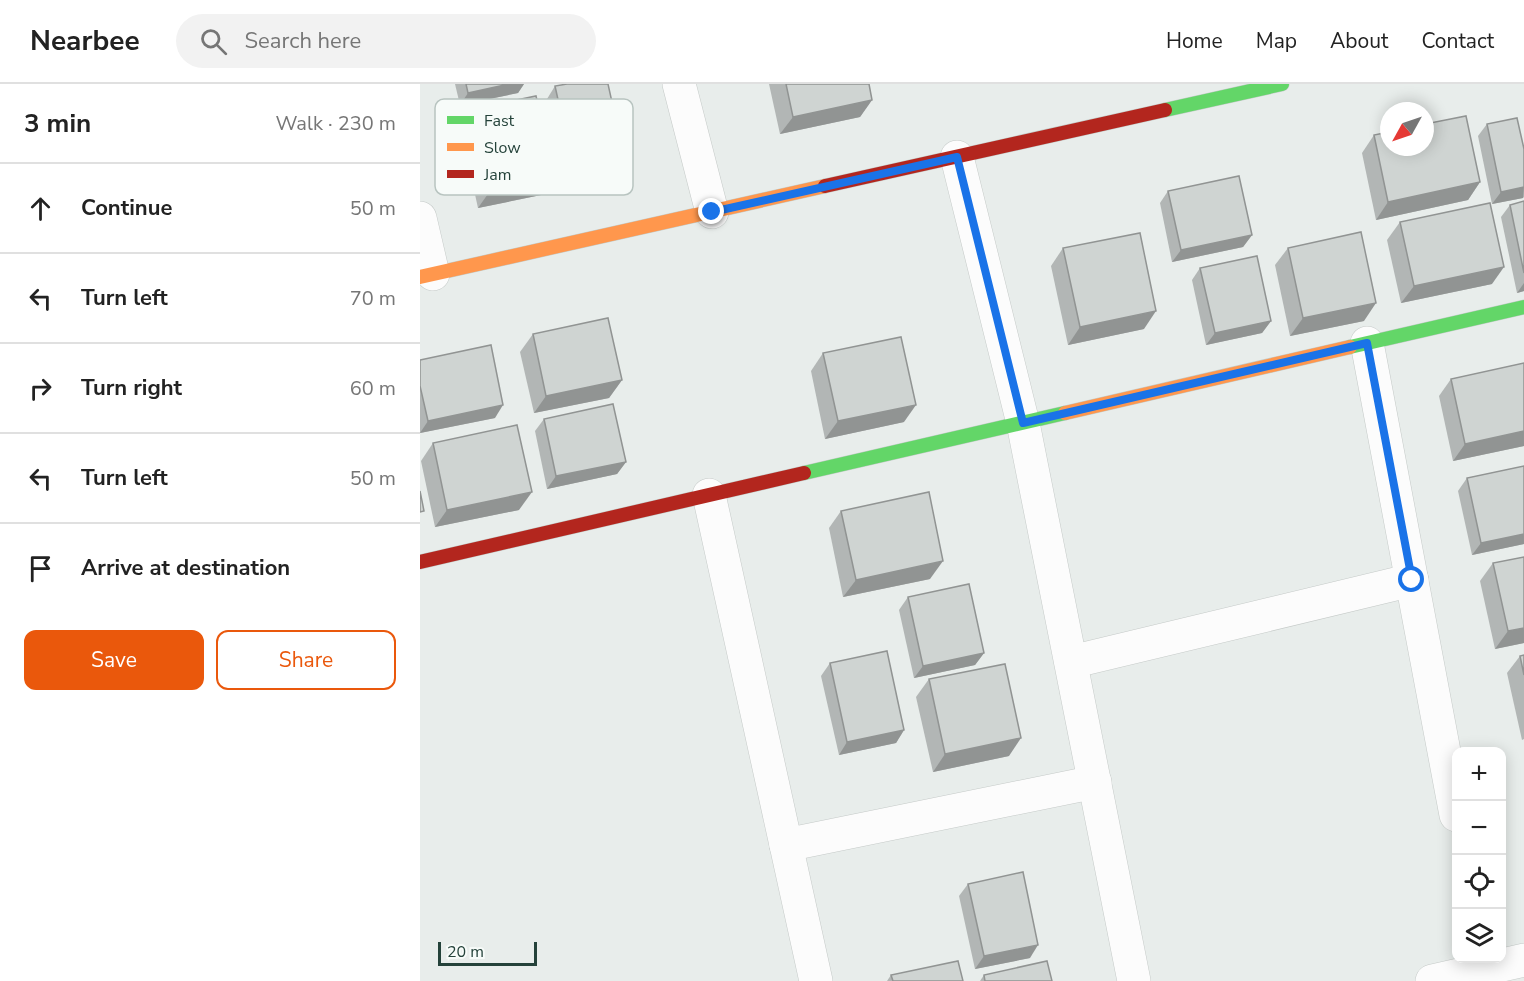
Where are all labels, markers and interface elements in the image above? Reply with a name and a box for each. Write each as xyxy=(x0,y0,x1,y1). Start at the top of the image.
search box xyxy=(176,14,596,68)
text: Nearbee xyxy=(30,22,140,60)
icon: search xyxy=(197,25,230,58)
text: Search here xyxy=(245,26,361,56)
text: Home xyxy=(1166,27,1223,55)
text: Map xyxy=(1256,27,1297,55)
text: About xyxy=(1330,27,1388,55)
text: Contact xyxy=(1421,27,1494,55)
legend xyxy=(435,99,633,195)
north arrow xyxy=(1380,102,1434,156)
text: 3 min xyxy=(24,106,91,141)
text: Walk · 230 m xyxy=(276,110,396,137)
text: Fast xyxy=(484,110,515,132)
text: Slow xyxy=(484,137,521,159)
text: Jam xyxy=(483,164,511,186)
icon: ahead xyxy=(24,192,57,225)
text: Continue xyxy=(81,193,172,223)
text: 50 m xyxy=(350,195,396,222)
route end xyxy=(698,198,724,224)
icon: left xyxy=(24,282,57,315)
text: Turn left xyxy=(81,283,168,313)
text: 70 m xyxy=(350,285,396,312)
icon: right xyxy=(24,372,57,405)
text: Turn right xyxy=(81,373,182,403)
text: 60 m xyxy=(350,375,396,402)
icon: left xyxy=(24,462,57,495)
text: Turn left xyxy=(81,463,168,493)
text: 50 m xyxy=(350,465,396,492)
icon: arrive xyxy=(24,552,57,585)
text: Arrive at destination xyxy=(81,553,290,583)
route start xyxy=(1398,566,1424,592)
button: Save xyxy=(24,630,204,690)
button: Share xyxy=(216,630,396,690)
map controls xyxy=(1452,747,1506,963)
button: + xyxy=(1452,747,1506,801)
button: − xyxy=(1452,801,1506,855)
button: locate xyxy=(1452,855,1506,909)
button: layers xyxy=(1452,909,1506,963)
scale bar xyxy=(438,939,537,966)
text: 20 m xyxy=(447,941,484,963)

